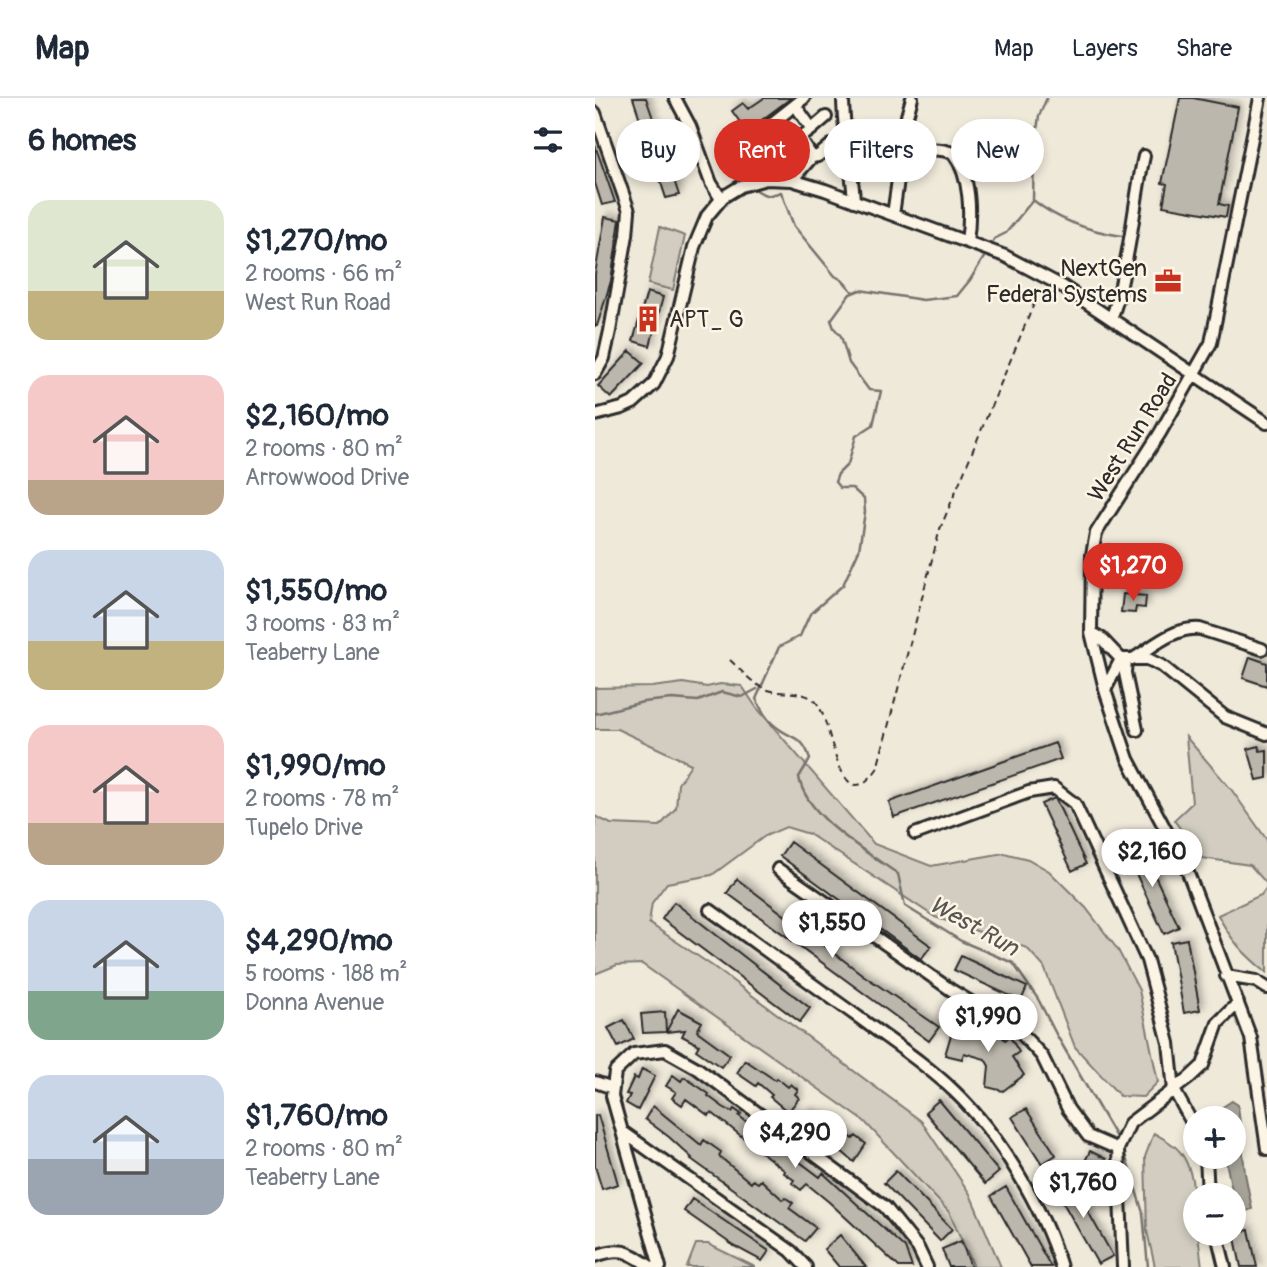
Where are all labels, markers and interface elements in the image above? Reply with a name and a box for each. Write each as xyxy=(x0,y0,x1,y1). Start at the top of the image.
text: Map xyxy=(35,28,90,69)
text: Map xyxy=(994,34,1034,63)
text: Layers xyxy=(1072,34,1138,63)
text: Share xyxy=(1176,34,1232,63)
chip: Buy xyxy=(616,119,700,182)
chip: Rent xyxy=(714,119,810,182)
chip: Filters xyxy=(824,119,937,182)
chip: New xyxy=(951,119,1044,182)
icon: filters xyxy=(529,121,567,159)
text: 6 homes xyxy=(28,122,136,159)
text: $1,270/mo xyxy=(245,222,387,259)
icon: home xyxy=(84,228,168,312)
place label: NextGen Federal Systems xyxy=(986,254,1147,309)
text: 2 rooms · 66 m² xyxy=(245,259,402,288)
office icon: NextGen Federal Systems xyxy=(1153,266,1183,296)
text: West Run Road xyxy=(245,288,391,317)
building icon: APT_ G xyxy=(633,304,663,334)
place label: APT_ G xyxy=(669,305,744,334)
street label: West Run Road xyxy=(1081,368,1183,507)
text: $2,160/mo xyxy=(245,397,389,434)
icon: home xyxy=(84,403,168,487)
text: 2 rooms · 80 m² xyxy=(245,434,403,463)
text: Arrowwood Drive xyxy=(245,463,409,492)
pin: $1,270 xyxy=(1076,544,1190,603)
text: $1,270 xyxy=(1099,551,1167,580)
text: $1,550/mo xyxy=(245,572,387,609)
icon: home xyxy=(84,578,168,662)
text: 3 rooms · 83 m² xyxy=(245,609,400,638)
text: Teaberry Lane xyxy=(245,638,380,667)
text: $1,990/mo xyxy=(245,747,386,784)
icon: home xyxy=(84,753,168,837)
text: 2 rooms · 78 m² xyxy=(245,784,399,813)
text: Tupelo Drive xyxy=(245,813,363,842)
pin: $2,160 xyxy=(1095,830,1209,889)
text: $2,160 xyxy=(1117,837,1187,866)
water label: West Run xyxy=(924,890,1025,963)
pin: $1,550 xyxy=(775,900,889,960)
text: $1,550 xyxy=(798,908,866,937)
text: $4,290/mo xyxy=(245,922,393,959)
icon: home xyxy=(84,928,168,1012)
text: 5 rooms · 188 m² xyxy=(245,959,407,988)
text: Donna Avenue xyxy=(245,988,384,1017)
pin: $1,990 xyxy=(931,995,1045,1054)
text: $1,990 xyxy=(955,1002,1021,1031)
text: $1,760/mo xyxy=(245,1097,388,1134)
icon: home xyxy=(84,1103,168,1187)
map controls xyxy=(1183,1106,1246,1246)
button: + xyxy=(1183,1106,1246,1169)
pin: $4,290 xyxy=(738,1110,852,1170)
text: $4,290 xyxy=(759,1118,831,1147)
text: 2 rooms · 80 m² xyxy=(245,1134,403,1163)
pin: $1,760 xyxy=(1026,1160,1140,1220)
text: Teaberry Lane xyxy=(245,1163,380,1192)
text: $1,760 xyxy=(1049,1168,1117,1197)
button: − xyxy=(1183,1183,1246,1246)

